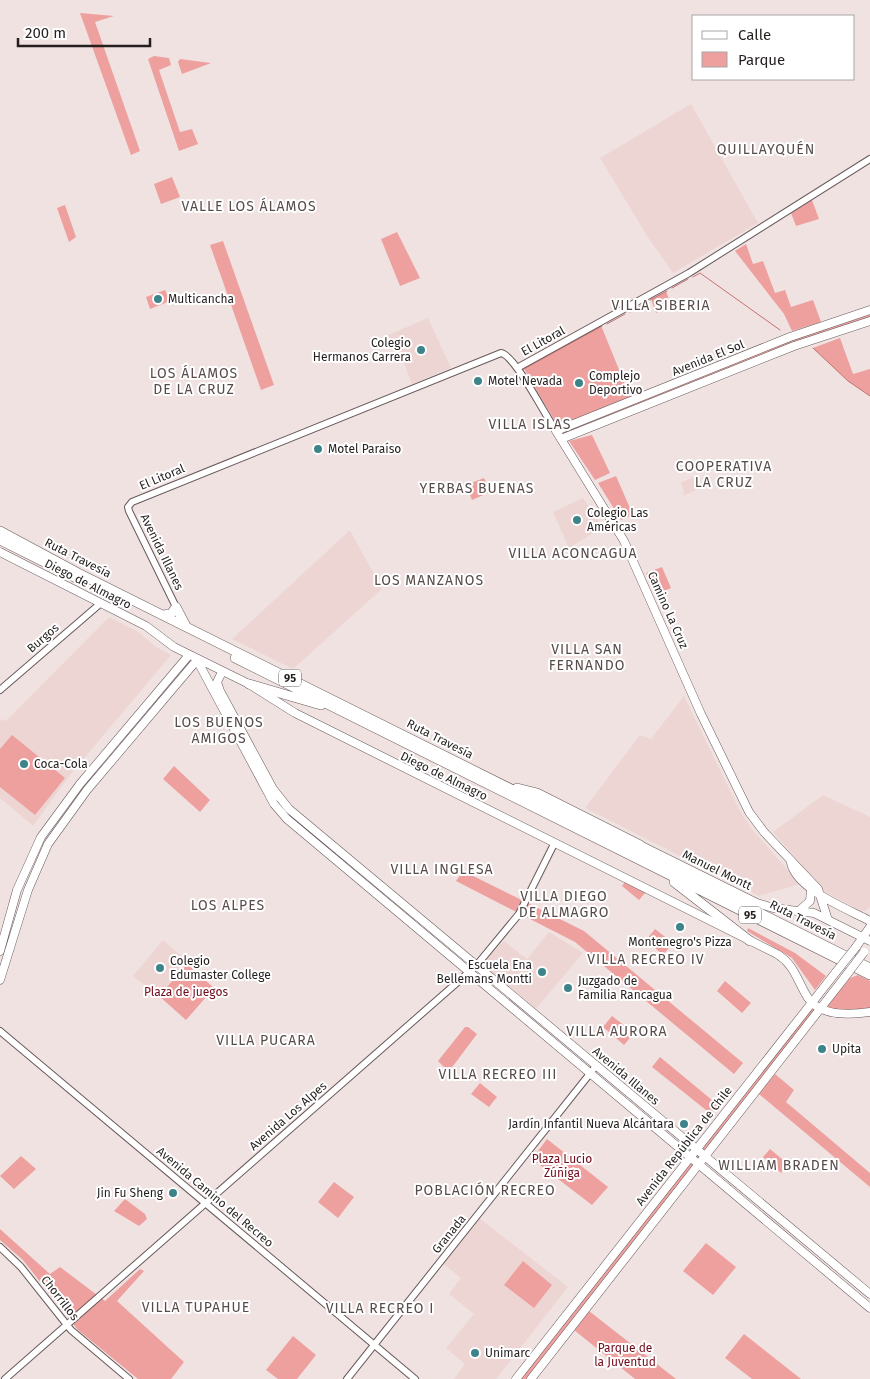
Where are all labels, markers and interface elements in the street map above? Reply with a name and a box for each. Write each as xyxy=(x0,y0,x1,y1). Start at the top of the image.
scale bar xyxy=(18,15,150,47)
legend xyxy=(692,15,855,80)
text: 200 m xyxy=(25,24,66,42)
text: Calle xyxy=(738,26,771,44)
text: Parque xyxy=(738,51,785,69)
district label: QUILLAYQUÉN xyxy=(717,140,815,158)
district label: VALLE LOS ÁLAMOS xyxy=(181,197,317,215)
place label: Multicancha xyxy=(168,292,234,306)
marker: Multicancha xyxy=(152,293,164,305)
district label: VILLA SIBERIA xyxy=(612,297,710,314)
street label: El Litoral xyxy=(519,323,568,359)
place label: Colegio Hermanos Carrera xyxy=(313,336,411,364)
street label: Avenida El Sol xyxy=(670,337,747,379)
marker: Colegio Hermanos Carrera xyxy=(415,344,427,356)
district label: LOS ÁLAMOS DE LA CRUZ xyxy=(150,364,238,398)
place label: Complejo Deportivo xyxy=(589,369,643,397)
place label: Motel Nevada xyxy=(488,374,562,388)
marker: Motel Nevada xyxy=(472,375,484,387)
marker: Complejo Deportivo xyxy=(573,377,585,389)
district label: VILLA ISLAS xyxy=(489,416,571,433)
place label: Motel Paraíso xyxy=(328,442,401,456)
marker: Motel Paraíso xyxy=(312,443,324,455)
district label: COOPERATIVA LA CRUZ xyxy=(676,458,772,491)
street label: El Litoral xyxy=(137,461,187,493)
district label: YERBAS BUENAS xyxy=(420,480,534,497)
place label: Colegio Las Américas xyxy=(587,506,649,534)
street label: Avenida Illanes xyxy=(138,512,187,593)
marker: Colegio Las Américas xyxy=(571,514,583,526)
street label: Ruta Travesía xyxy=(43,535,113,581)
district label: VILLA ACONCAGUA xyxy=(509,545,638,562)
street label: Diego de Almagro xyxy=(42,556,134,612)
street label: Camino La Cruz xyxy=(645,569,691,651)
district label: LOS MANZANOS xyxy=(374,572,484,589)
street label: Burgos xyxy=(24,620,62,656)
district label: VILLA SAN FERNANDO xyxy=(549,641,625,674)
road number: 95 xyxy=(279,670,301,686)
district label: LOS BUENOS AMIGOS xyxy=(174,714,264,747)
street label: Ruta Travesía xyxy=(405,716,475,762)
street label: Diego de Almagro xyxy=(398,749,490,803)
place label: Coca-Cola xyxy=(34,757,88,771)
marker: Coca-Cola xyxy=(18,758,30,770)
street label: Manuel Montt xyxy=(680,847,754,893)
district label: VILLA INGLESA xyxy=(390,861,494,878)
district label: VILLA DIEGO DE ALMAGRO xyxy=(519,888,609,921)
district label: LOS ALPES xyxy=(191,897,265,914)
street label: Ruta Travesía xyxy=(768,897,838,943)
road number: 95 xyxy=(739,906,761,924)
marker: Montenegro's Pizza xyxy=(674,921,686,933)
place label: Montenegro's Pizza xyxy=(628,935,732,949)
district label: VILLA RECREO IV xyxy=(587,951,705,968)
place label: Colegio Edumaster College xyxy=(170,954,271,982)
place label: Escuela Ena Bellemans Montti xyxy=(437,958,532,986)
marker: Colegio Edumaster College xyxy=(154,962,166,974)
marker: Escuela Ena Bellemans Montti xyxy=(536,966,548,978)
place label: Juzgado de Familia Rancagua xyxy=(578,974,672,1002)
marker: Juzgado de Familia Rancagua xyxy=(562,982,574,994)
park label: Plaza de juegos xyxy=(144,985,228,999)
district label: VILLA AURORA xyxy=(566,1023,668,1040)
district label: VILLA PUCARA xyxy=(216,1032,316,1049)
place label: Upita xyxy=(832,1042,861,1056)
marker: Upita xyxy=(816,1043,828,1055)
street label: Avenida Illanes xyxy=(590,1044,663,1108)
district label: VILLA RECREO III xyxy=(439,1066,557,1083)
street label: Avenida Los Alpes xyxy=(247,1078,330,1153)
street label: Avenida República de Chile xyxy=(633,1084,735,1208)
place label: Jardín Infantil Nueva Alcántara xyxy=(508,1117,674,1131)
marker: Jardín Infantil Nueva Alcántara xyxy=(678,1118,690,1130)
street label: Avenida Camino del Recreo xyxy=(154,1144,276,1250)
park label: Plaza Lucio Zúñiga xyxy=(532,1152,592,1180)
district label: WILLIAM BRADEN xyxy=(718,1157,840,1174)
district label: POBLACIÓN RECREO xyxy=(414,1181,556,1199)
place label: Jin Fu Sheng xyxy=(97,1186,164,1200)
marker: Jin Fu Sheng xyxy=(167,1187,179,1199)
street label: Granada xyxy=(429,1212,469,1256)
street label: Chorrillos xyxy=(38,1273,82,1323)
district label: VILLA TUPAHUE xyxy=(142,1299,250,1316)
district label: VILLA RECREO I xyxy=(326,1300,434,1317)
park label: Parque de la Juventud xyxy=(594,1341,656,1369)
place label: Unimarc xyxy=(485,1346,530,1360)
marker: Unimarc xyxy=(469,1347,481,1359)

